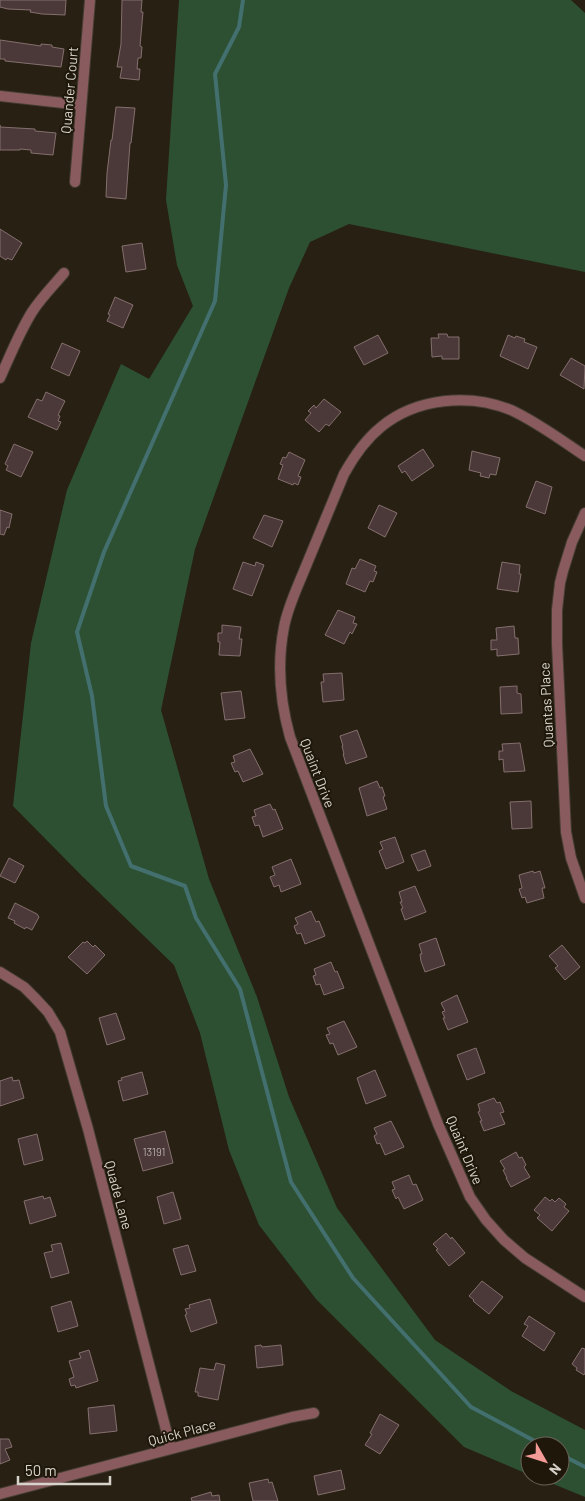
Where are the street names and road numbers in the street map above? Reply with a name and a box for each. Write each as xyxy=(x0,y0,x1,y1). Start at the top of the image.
street label: Quander Court xyxy=(57,46,81,134)
street label: Quantas Place xyxy=(535,662,557,748)
street label: Quaint Drive xyxy=(297,736,339,810)
street label: Quaint Drive xyxy=(443,1113,487,1187)
street label: Quade Lane xyxy=(102,1159,136,1231)
street label: Quick Place xyxy=(146,1415,218,1449)

